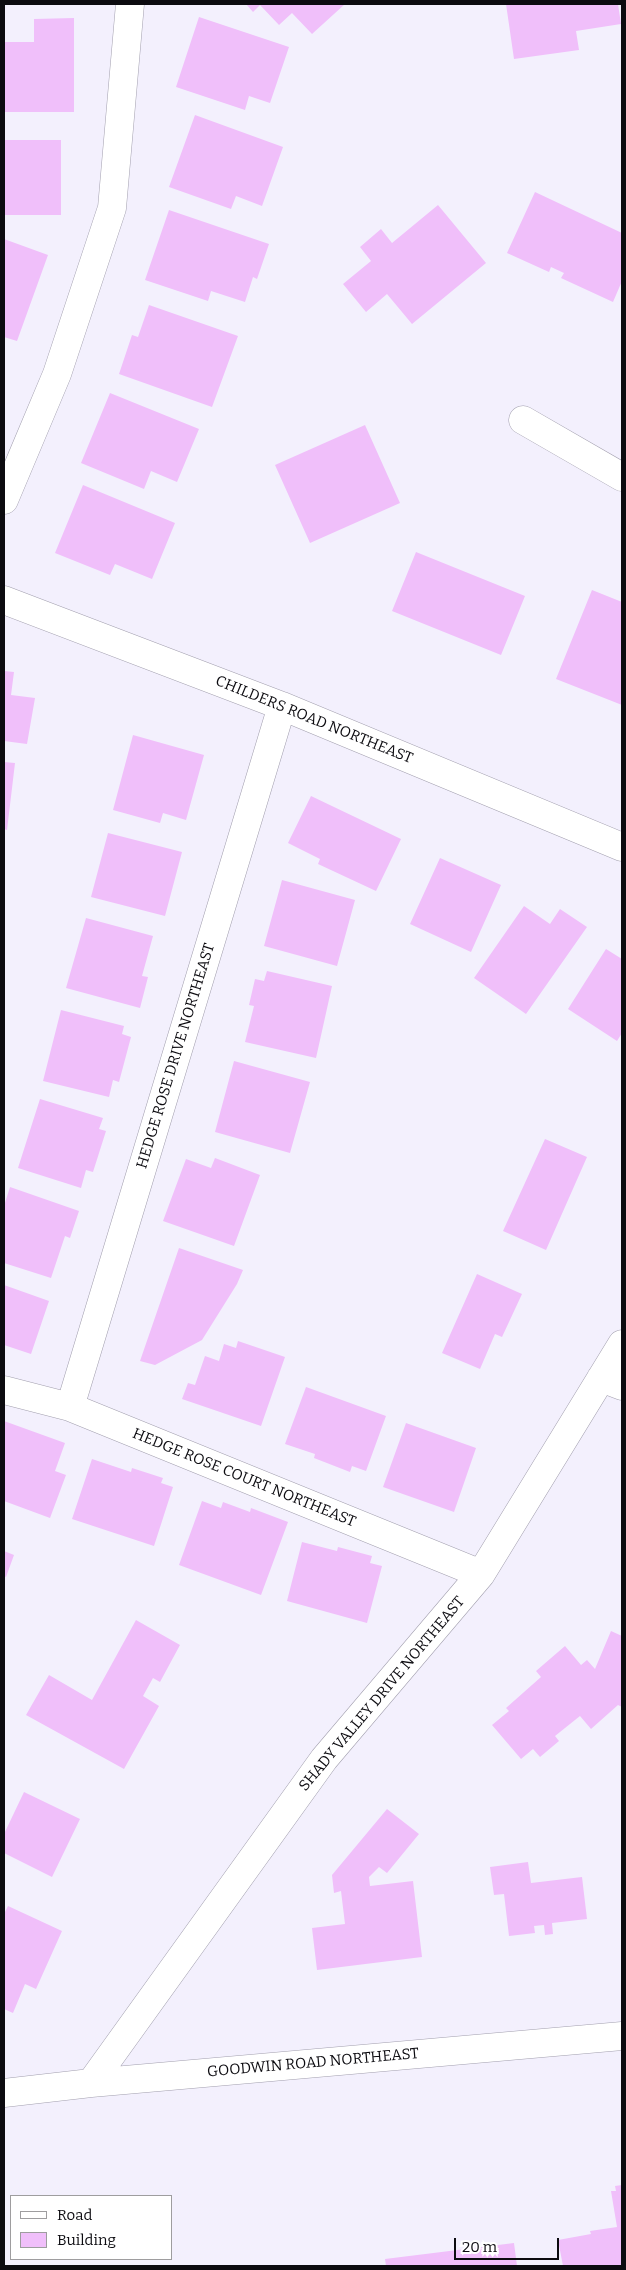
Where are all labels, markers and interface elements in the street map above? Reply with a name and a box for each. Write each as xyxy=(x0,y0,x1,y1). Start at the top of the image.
street label: CHILDERS ROAD NORTHEAST xyxy=(213,672,415,768)
street label: HEDGE ROSE DRIVE NORTHEAST xyxy=(133,941,219,1171)
street label: HEDGE ROSE COURT NORTHEAST xyxy=(130,1425,358,1531)
street label: SHADY VALLEY DRIVE NORTHEAST xyxy=(295,1593,469,1795)
street label: GOODWIN ROAD NORTHEAST xyxy=(206,2045,420,2081)
legend xyxy=(10,2195,172,2260)
text: Road xyxy=(57,2206,92,2224)
scale bar xyxy=(456,2228,561,2260)
text: Building xyxy=(57,2231,116,2249)
text: 20 m xyxy=(462,2238,497,2256)

